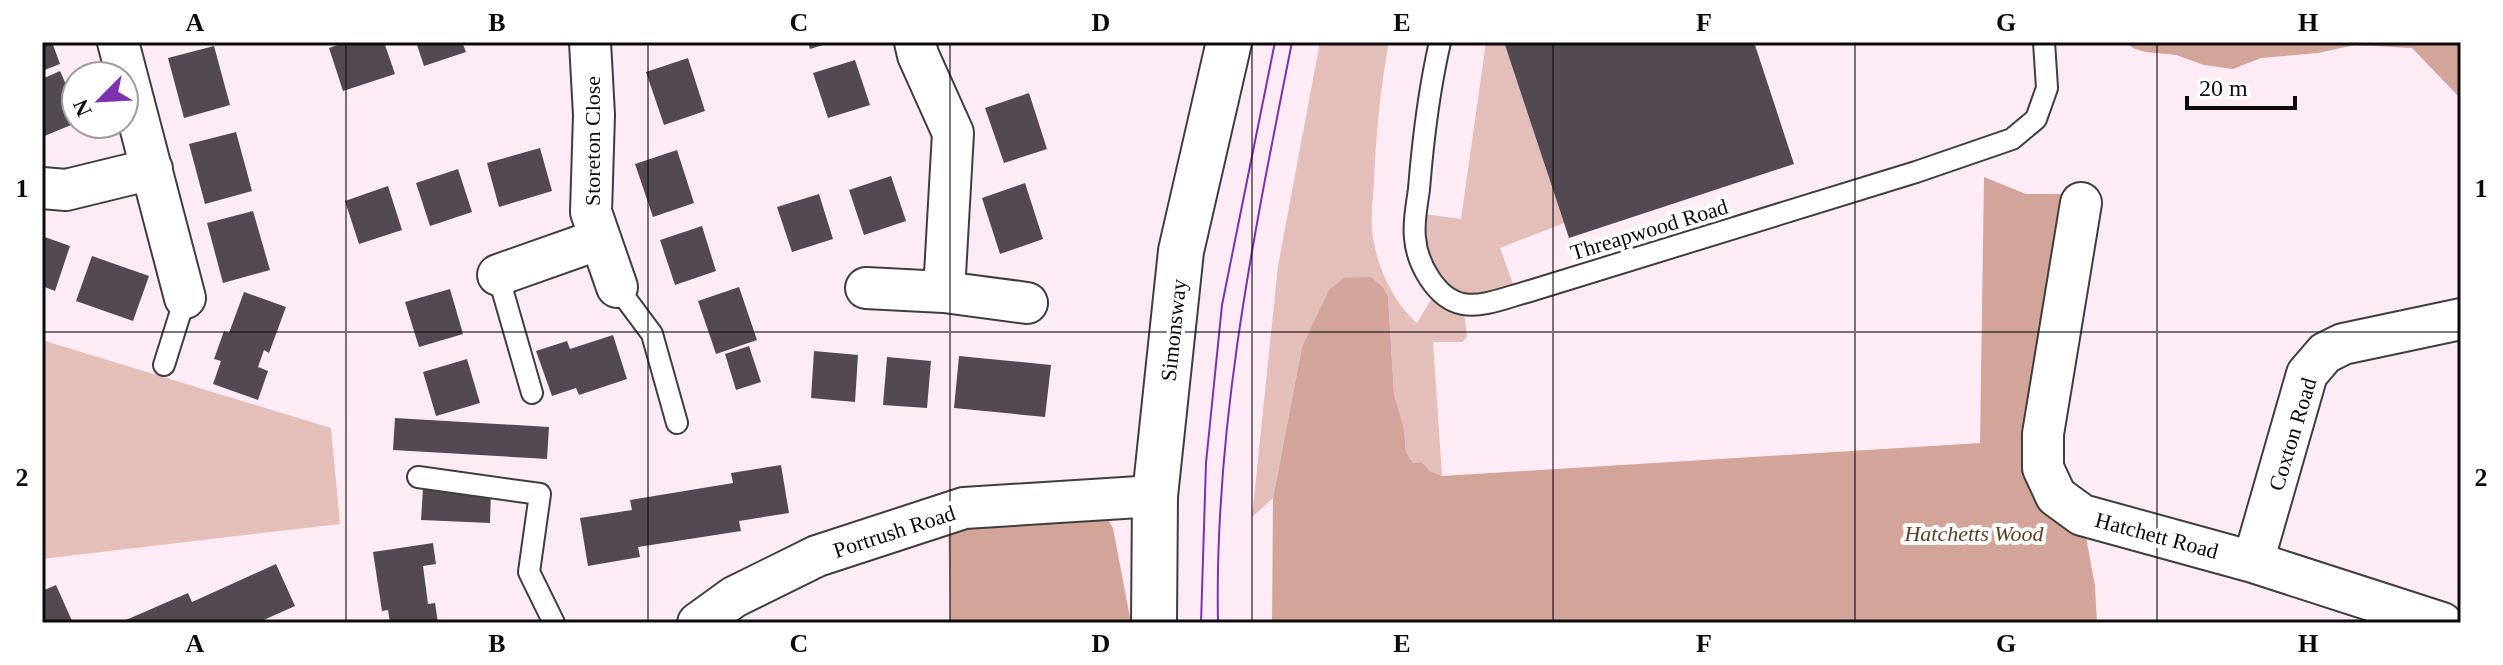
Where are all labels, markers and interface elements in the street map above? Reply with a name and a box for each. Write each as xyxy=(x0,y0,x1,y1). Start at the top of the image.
text: A xyxy=(186,8,205,37)
text: B xyxy=(488,8,506,37)
text: C xyxy=(790,8,808,37)
text: D xyxy=(1092,8,1110,37)
text: E xyxy=(1393,8,1411,37)
text: F xyxy=(1696,8,1712,37)
text: G xyxy=(1996,8,2016,37)
text: H xyxy=(2298,8,2318,37)
north arrow xyxy=(60,60,140,140)
scale bar xyxy=(2187,60,2295,110)
text: 20 m xyxy=(2199,75,2248,101)
street label: Storeton Close xyxy=(580,76,605,206)
text: N xyxy=(67,95,97,120)
text: 1 xyxy=(16,174,29,203)
text: 1 xyxy=(2475,174,2488,203)
street label: Threapwood Road xyxy=(1567,194,1731,265)
street label: Simonsway xyxy=(1156,278,1191,382)
street label: Coxton Road xyxy=(2263,375,2321,494)
text: 2 xyxy=(16,463,29,492)
text: 2 xyxy=(2475,463,2488,492)
street label: Portrush Road xyxy=(830,500,958,563)
street label: Hatchett Road xyxy=(2093,507,2221,564)
park label: Hatchetts Wood xyxy=(1903,521,2045,546)
text: A xyxy=(186,629,205,658)
text: B xyxy=(488,629,506,658)
text: C xyxy=(790,629,808,658)
text: D xyxy=(1092,629,1110,658)
text: E xyxy=(1393,629,1411,658)
text: F xyxy=(1696,629,1712,658)
text: G xyxy=(1996,629,2016,658)
text: H xyxy=(2298,629,2318,658)

